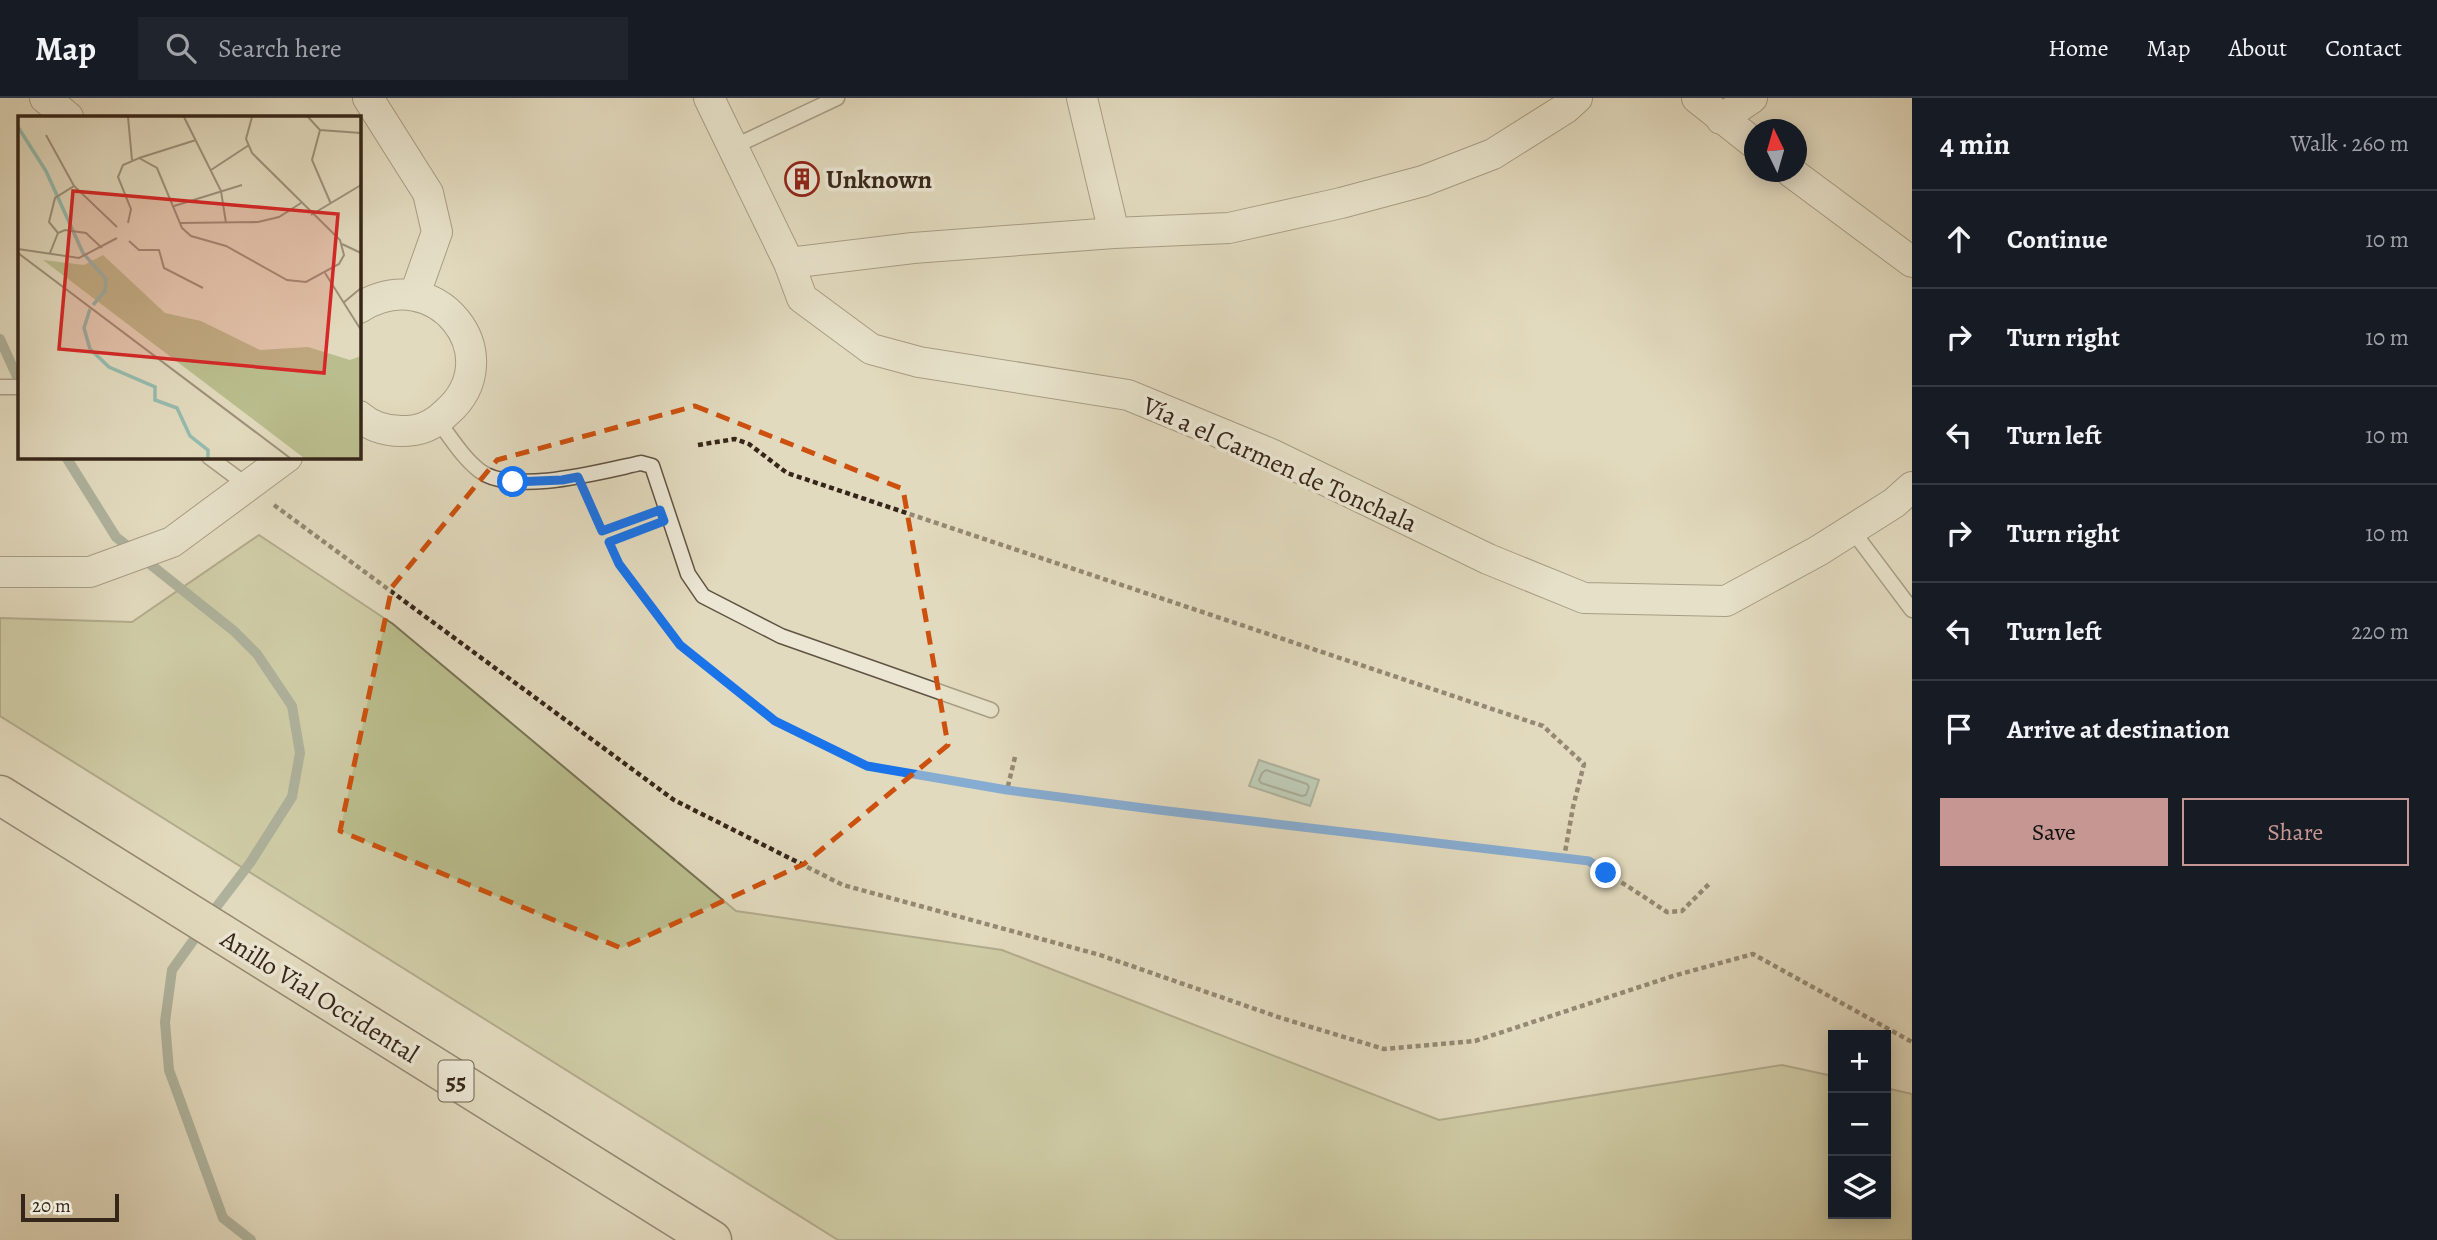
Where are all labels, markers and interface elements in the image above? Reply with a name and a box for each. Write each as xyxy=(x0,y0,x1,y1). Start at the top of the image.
search box xyxy=(138,17,628,80)
text: Map xyxy=(35,26,96,71)
icon: search xyxy=(162,29,200,67)
text: Search here xyxy=(218,31,342,66)
text: Home xyxy=(2048,32,2109,64)
text: Map xyxy=(2147,32,2191,64)
text: About xyxy=(2229,32,2287,64)
text: Contact xyxy=(2325,32,2402,64)
inset map xyxy=(18,116,360,458)
north arrow xyxy=(1744,119,1807,182)
text: 4 min xyxy=(1940,124,2010,164)
text: Walk · 260 m xyxy=(2290,128,2409,159)
building icon: Unknown xyxy=(783,160,821,198)
place label: Unknown xyxy=(826,162,933,197)
icon: ahead xyxy=(1940,220,1978,258)
text: Continue xyxy=(2007,222,2108,257)
text: 10 m xyxy=(2365,224,2409,255)
icon: right xyxy=(1940,318,1978,356)
text: Turn right xyxy=(2007,320,2120,355)
text: 10 m xyxy=(2365,322,2409,353)
street label: Vía a el Carmen de Tonchala xyxy=(1136,388,1423,541)
icon: left xyxy=(1940,416,1978,454)
text: Turn left xyxy=(2007,418,2102,453)
text: 10 m xyxy=(2365,420,2409,451)
route start xyxy=(497,466,528,497)
icon: right xyxy=(1940,514,1978,552)
text: Turn right xyxy=(2007,516,2120,551)
text: 10 m xyxy=(2365,518,2409,549)
icon: left xyxy=(1940,612,1978,650)
text: Turn left xyxy=(2007,614,2102,649)
text: 220 m xyxy=(2351,616,2409,647)
icon: arrive xyxy=(1940,710,1978,748)
text: Arrive at destination xyxy=(2007,712,2230,747)
button: Save xyxy=(1940,798,2168,866)
button: Share xyxy=(2182,798,2409,866)
route end xyxy=(1590,857,1621,888)
street label: Anillo Vial Occidental xyxy=(213,921,425,1071)
map controls xyxy=(1828,1030,1891,1219)
button: + xyxy=(1828,1030,1891,1093)
road number: 55 xyxy=(438,1060,474,1101)
button: − xyxy=(1828,1093,1891,1156)
button: layers xyxy=(1828,1156,1891,1219)
scale bar xyxy=(21,1191,119,1223)
text: 20 m xyxy=(32,1193,71,1219)

